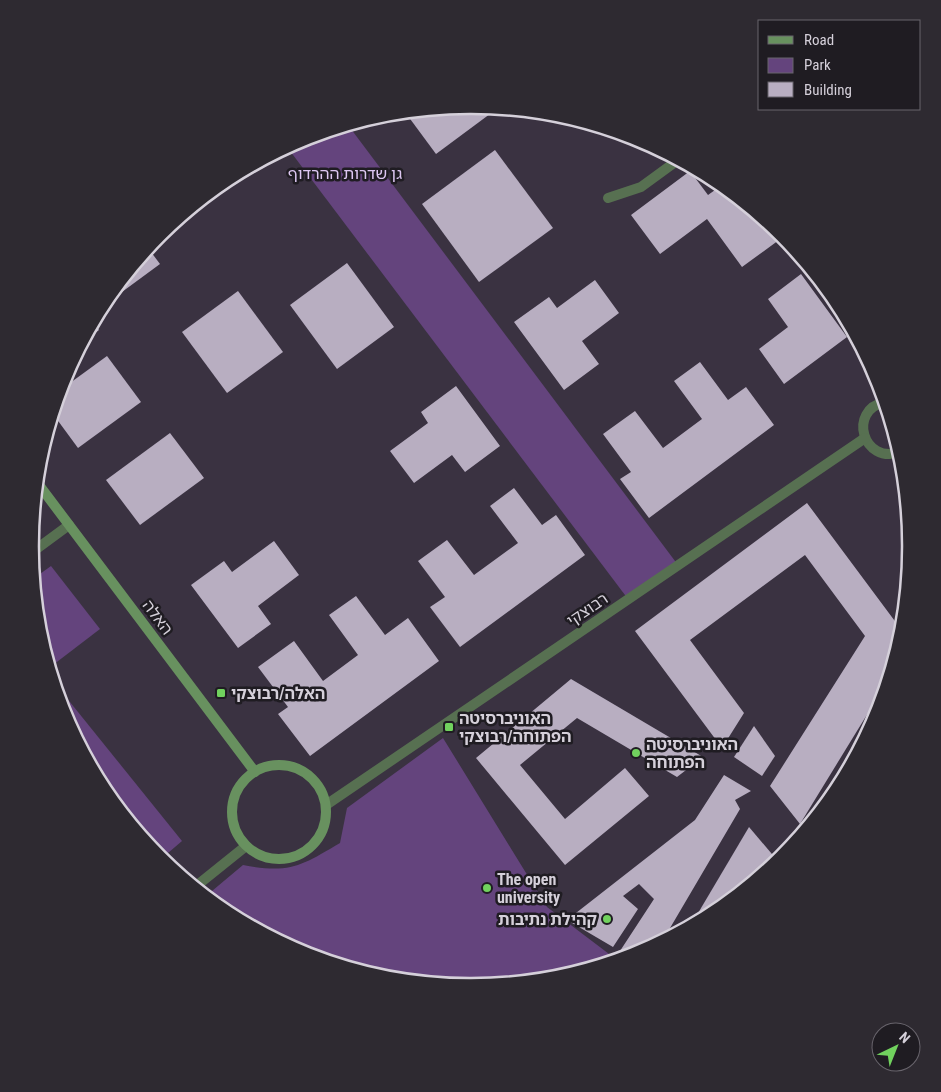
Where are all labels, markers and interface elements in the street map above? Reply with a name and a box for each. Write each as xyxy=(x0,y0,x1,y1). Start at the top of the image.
legend xyxy=(758,20,921,110)
text: Road xyxy=(804,31,834,49)
text: Park xyxy=(804,56,831,74)
text: Building xyxy=(804,81,852,99)
park label: גן שדרות ההרדוף xyxy=(288,164,402,183)
street label: רבוצקי xyxy=(563,589,611,630)
street label: האלה xyxy=(138,596,177,638)
place label: האלה/רבוצקי xyxy=(231,684,325,703)
marker: האלה/רבוצקי xyxy=(215,687,227,699)
place label: האוניברסיטה הפתוחה/רבוצקי xyxy=(459,709,572,746)
marker: האוניברסיטה הפתוחה/רבוצקי xyxy=(443,721,455,733)
place label: האוניברסיטה הפתוחה xyxy=(646,735,738,772)
marker: האוניברסיטה הפתוחה xyxy=(630,747,642,759)
place label: The open university xyxy=(497,870,560,907)
marker: The open university xyxy=(481,882,493,894)
place label: קהילת נתיבות xyxy=(498,910,598,929)
marker: קהילת נתיבות xyxy=(601,913,613,925)
north arrow xyxy=(871,1022,921,1072)
text: N xyxy=(896,1029,913,1046)

